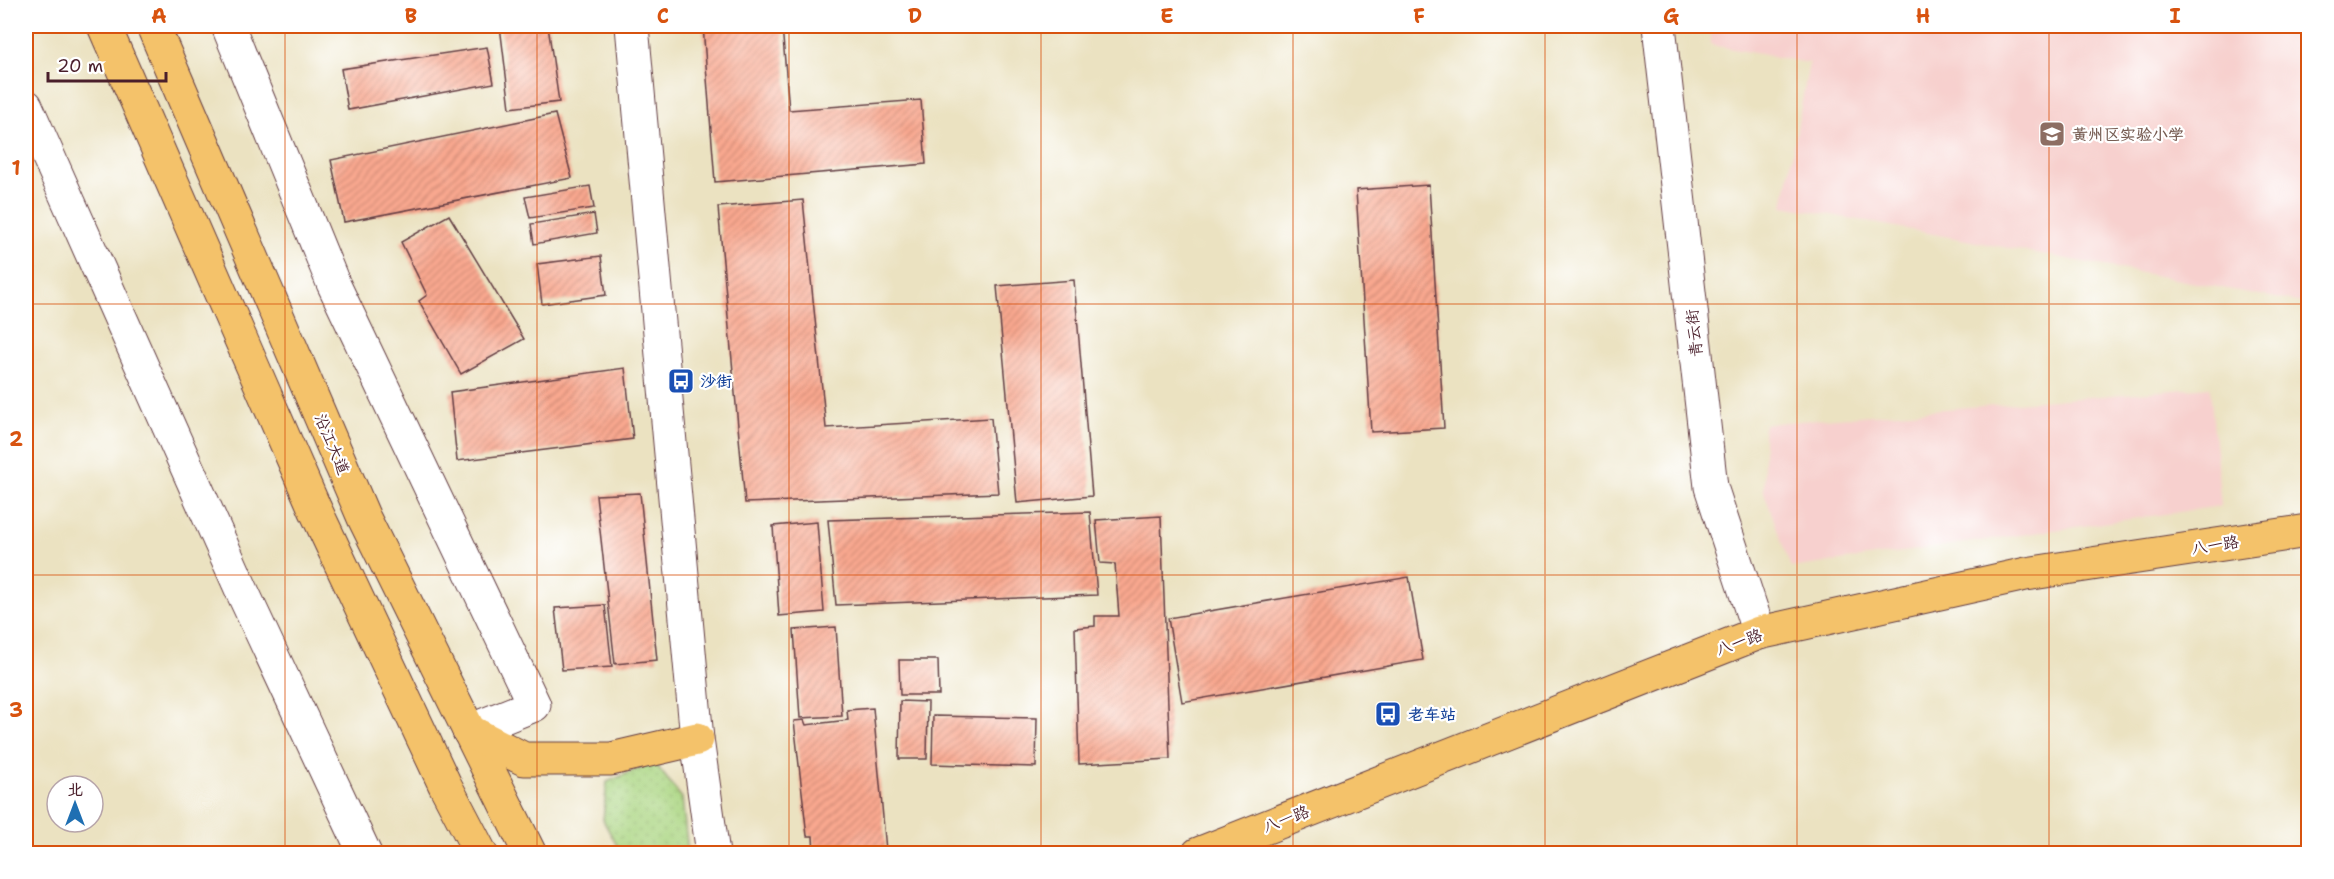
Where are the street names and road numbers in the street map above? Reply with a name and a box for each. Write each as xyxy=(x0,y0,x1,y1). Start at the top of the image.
street label: 青云街 xyxy=(1681,308,1707,358)
street label: 沿江大道 xyxy=(310,410,354,478)
street label: 八一路 xyxy=(2190,531,2240,559)
street label: 八一路 xyxy=(1713,624,1765,660)
street label: 八一路 xyxy=(1260,801,1312,837)

